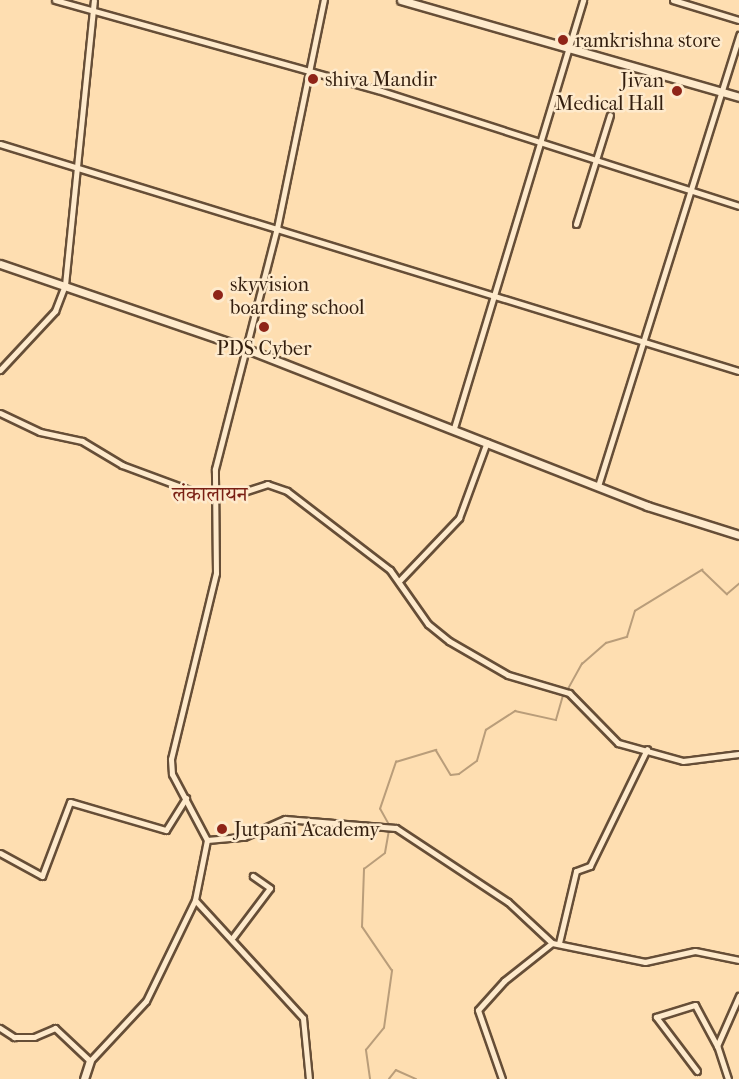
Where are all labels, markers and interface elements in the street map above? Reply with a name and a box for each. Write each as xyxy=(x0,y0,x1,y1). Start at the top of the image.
place label: ramkrishna store xyxy=(575,28,721,52)
marker: ramkrishna store xyxy=(556,33,570,47)
place label: shiva Mandir xyxy=(325,67,437,91)
place label: Jivan Medical Hall xyxy=(555,68,664,115)
marker: shiva Mandir xyxy=(306,72,320,86)
marker: Jivan Medical Hall xyxy=(668,82,686,100)
place label: skyvision boarding school xyxy=(230,272,364,319)
marker: skyvision boarding school xyxy=(211,288,225,302)
marker: PDS Cyber xyxy=(257,320,271,334)
place label: PDS Cyber xyxy=(217,336,311,360)
district label: लंकालायन xyxy=(172,481,248,507)
place label: Jutpani Academy xyxy=(234,817,380,841)
marker: Jutpani Academy xyxy=(215,822,229,836)

